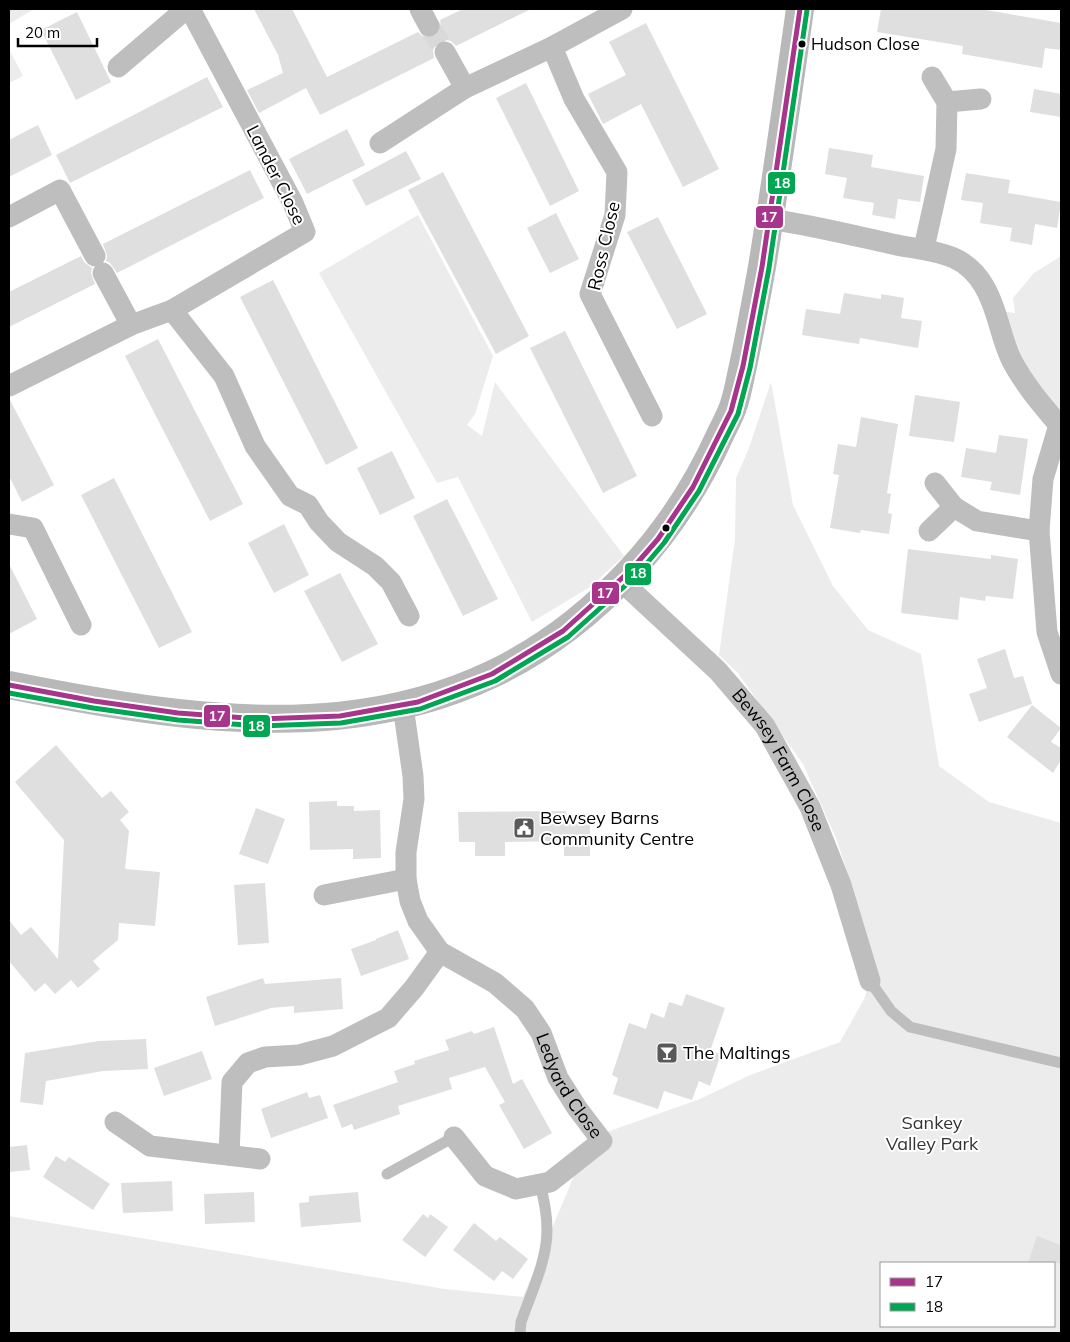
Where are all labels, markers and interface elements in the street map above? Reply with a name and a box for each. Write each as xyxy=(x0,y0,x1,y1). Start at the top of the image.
scale bar xyxy=(18,15,96,47)
text: 20 m xyxy=(25,23,60,42)
place label: Hudson Close xyxy=(811,33,920,54)
marker: Hudson Close xyxy=(797,39,807,49)
street label: Lander Close xyxy=(242,121,311,228)
line badge: 18 xyxy=(767,171,796,195)
text: 18 xyxy=(774,174,790,192)
street label: Ross Close xyxy=(582,199,625,293)
line badge: 17 xyxy=(755,205,784,229)
text: 17 xyxy=(761,208,777,226)
unlabelled marker xyxy=(661,523,671,533)
line badge: 18 xyxy=(624,562,652,586)
text: 18 xyxy=(630,564,646,582)
line badge: 17 xyxy=(591,581,620,605)
text: 17 xyxy=(597,584,613,602)
street label: Bewsey Farm Close xyxy=(727,684,831,835)
line badge: 17 xyxy=(203,704,231,728)
text: 17 xyxy=(209,707,225,725)
line badge: 18 xyxy=(242,714,271,738)
text: 18 xyxy=(248,717,264,735)
place label: Bewsey Barns Community Centre xyxy=(540,806,694,850)
public building icon: Bewsey Barns Community Centre xyxy=(512,816,536,840)
street label: Ledyard Close xyxy=(531,1030,608,1143)
bar icon: The Maltings xyxy=(655,1041,679,1065)
place label: The Maltings xyxy=(683,1041,790,1064)
park label: Sankey Valley Park xyxy=(886,1111,979,1155)
legend xyxy=(880,1262,1055,1327)
text: 17 xyxy=(925,1272,943,1291)
text: 18 xyxy=(925,1297,943,1316)

